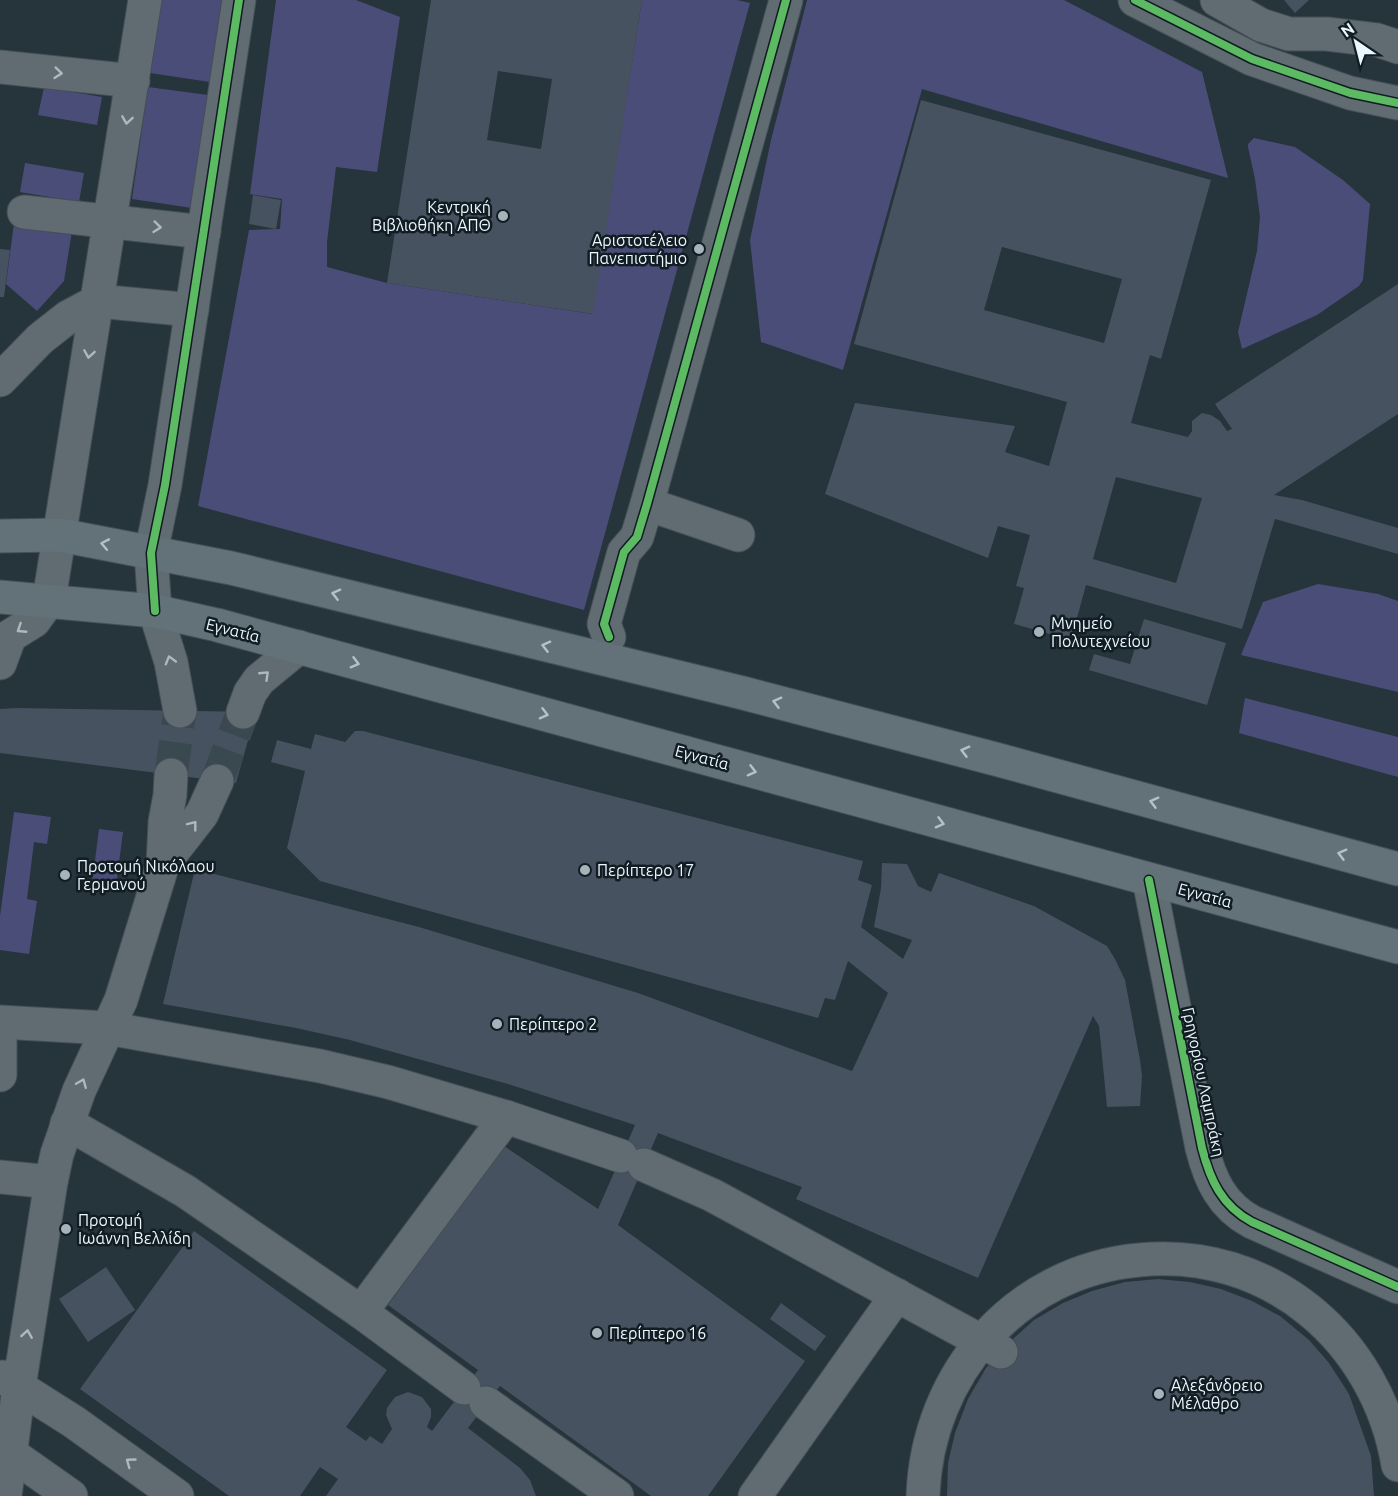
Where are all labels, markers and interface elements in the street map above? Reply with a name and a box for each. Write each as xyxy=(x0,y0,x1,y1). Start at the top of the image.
north arrow xyxy=(1326,12,1386,72)
text: N xyxy=(1337,19,1357,41)
one-way arrow xyxy=(54,66,63,79)
one-way arrow xyxy=(121,116,133,125)
place label: Κεντρική Βιβλιοθήκη ΑΠΘ xyxy=(372,198,491,234)
marker: Κεντρική Βιβλιοθήκη ΑΠΘ xyxy=(496,209,510,223)
one-way arrow xyxy=(153,220,162,233)
place label: Αριστοτέλειο Πανεπιστήμιο xyxy=(588,231,687,267)
marker: Αριστοτέλειο Πανεπιστήμιο xyxy=(692,242,706,256)
one-way arrow xyxy=(83,349,96,359)
one-way arrow xyxy=(101,538,111,551)
one-way arrow xyxy=(331,589,341,602)
place label: Μνημείο Πολυτεχνείου xyxy=(1051,614,1150,650)
street label: Εγνατία xyxy=(204,615,262,645)
one-way arrow xyxy=(17,622,27,634)
marker: Μνημείο Πολυτεχνείου xyxy=(1032,625,1046,639)
one-way arrow xyxy=(541,641,552,653)
one-way arrow xyxy=(165,655,177,666)
one-way arrow xyxy=(350,655,360,668)
one-way arrow xyxy=(257,671,268,682)
one-way arrow xyxy=(772,697,782,709)
one-way arrow xyxy=(538,707,548,719)
street label: Εγνατία xyxy=(673,741,731,773)
one-way arrow xyxy=(961,746,971,758)
one-way arrow xyxy=(746,764,757,776)
one-way arrow xyxy=(1149,797,1159,809)
one-way arrow xyxy=(935,815,945,828)
one-way arrow xyxy=(186,820,197,831)
one-way arrow xyxy=(1337,849,1347,861)
place label: Προτομή Νικόλαου Γερμανού xyxy=(77,857,215,893)
place label: Περίπτερο 17 xyxy=(597,861,694,879)
marker: Περίπτερο 17 xyxy=(578,863,592,877)
marker: Προτομή Νικόλαου Γερμανού xyxy=(58,868,72,882)
street label: Εγνατία xyxy=(1176,879,1234,911)
street label: Γρηγορίου Λαμπράκη xyxy=(1179,1006,1229,1158)
place label: Περίπτερο 2 xyxy=(509,1015,597,1033)
marker: Περίπτερο 2 xyxy=(490,1017,504,1031)
one-way arrow xyxy=(75,1078,87,1089)
place label: Προτομή Ιωάννη Βελλίδη xyxy=(78,1211,191,1247)
marker: Προτομή Ιωάννη Βελλίδη xyxy=(59,1222,73,1236)
place label: Περίπτερο 16 xyxy=(609,1324,706,1342)
marker: Περίπτερο 16 xyxy=(590,1326,604,1340)
one-way arrow xyxy=(21,1329,33,1339)
place label: Αλεξάνδρειο Μέλαθρο xyxy=(1171,1376,1263,1412)
marker: Αλεξάνδρειο Μέλαθρο xyxy=(1152,1387,1166,1401)
one-way arrow xyxy=(125,1458,136,1469)

